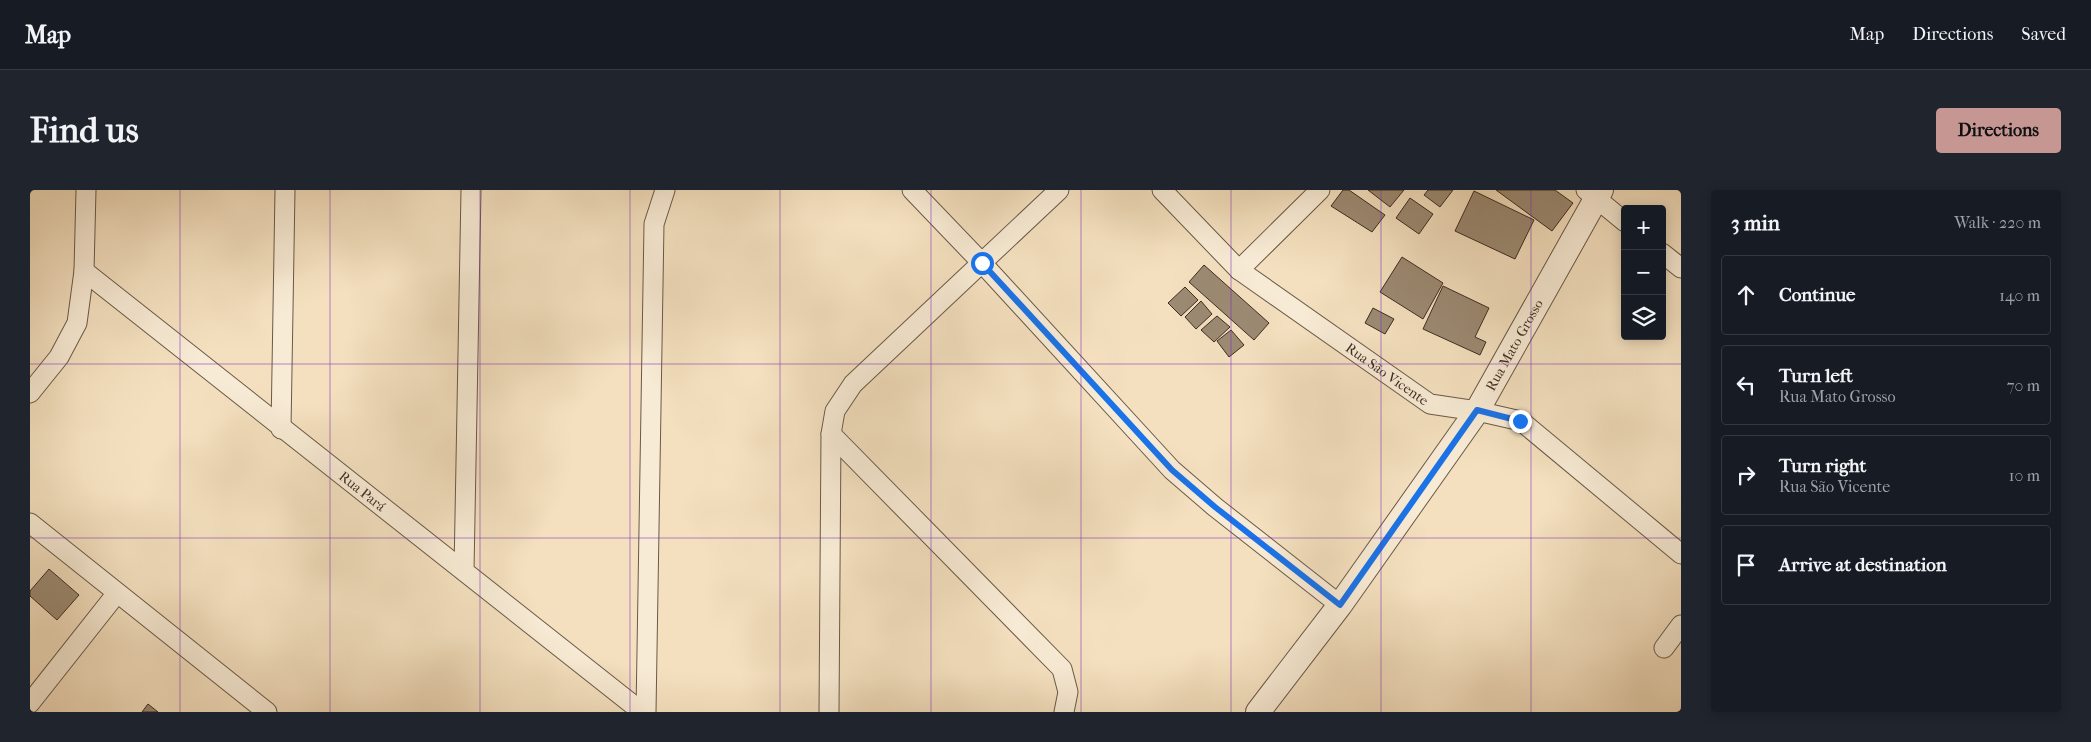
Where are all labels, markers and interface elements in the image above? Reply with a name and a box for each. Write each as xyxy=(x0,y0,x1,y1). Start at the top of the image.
text: Map xyxy=(25,21,71,49)
text: Map xyxy=(1850,24,1884,45)
text: Directions xyxy=(1912,24,1993,45)
text: Saved xyxy=(2021,24,2066,45)
button: Directions xyxy=(1936,108,2061,153)
text: Find us xyxy=(30,110,139,151)
map controls xyxy=(1621,205,1666,340)
button: + xyxy=(1621,205,1666,250)
text: 3 min xyxy=(1731,211,1780,235)
text: Walk · 220 m xyxy=(1954,213,2041,232)
button: − xyxy=(1621,250,1666,295)
route start xyxy=(971,252,994,275)
icon: ahead xyxy=(1732,281,1760,309)
text: Continue xyxy=(1779,284,1855,306)
text: 140 m xyxy=(1999,286,2040,305)
button: layers xyxy=(1621,295,1666,340)
street label: Rua Mato Grosso xyxy=(1482,297,1547,394)
street label: Rua São Vicente xyxy=(1342,339,1432,409)
text: Turn left xyxy=(1779,365,1853,387)
icon: left xyxy=(1732,371,1760,399)
text: 70 m xyxy=(2007,376,2040,395)
text: Rua Mato Grosso xyxy=(1779,387,1896,406)
route end xyxy=(1509,410,1532,433)
text: Turn right xyxy=(1779,455,1866,477)
icon: right xyxy=(1732,461,1760,489)
text: 10 m xyxy=(2009,466,2040,485)
street label: Rua Pará xyxy=(336,468,389,515)
text: Rua São Vicente xyxy=(1779,477,1890,496)
icon: arrive xyxy=(1732,551,1760,579)
text: Arrive at destination xyxy=(1779,554,1947,576)

